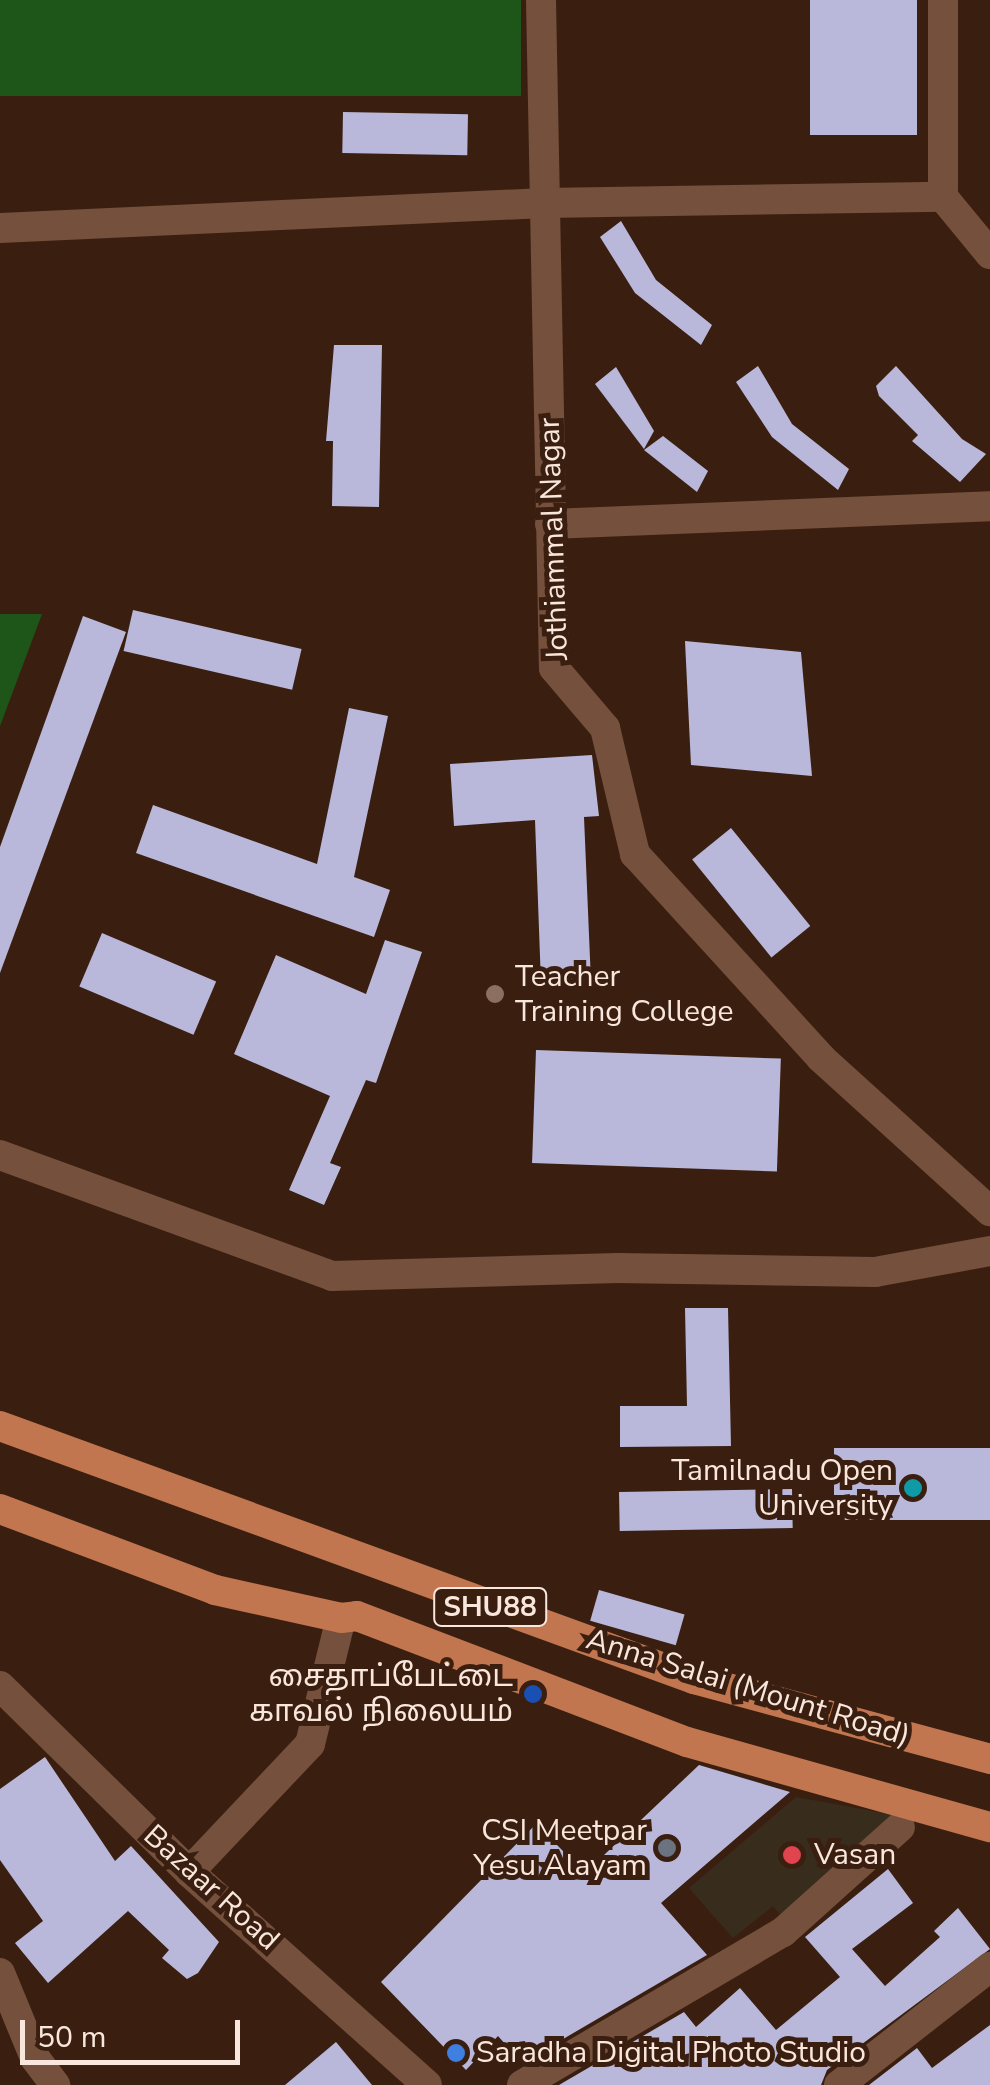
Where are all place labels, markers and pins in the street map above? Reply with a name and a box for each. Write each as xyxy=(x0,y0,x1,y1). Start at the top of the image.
place label: Teacher Training College xyxy=(515,959,733,1030)
marker: Teacher Training College xyxy=(484,983,506,1005)
place label: Tamilnadu Open University xyxy=(671,1453,893,1524)
marker: Tamilnadu Open University xyxy=(902,1477,924,1499)
place label: சைதாப்பேட்டை காவல் நிலையம் xyxy=(249,1659,513,1730)
marker: சைதாப்பேட்டை காவல் நிலையம் xyxy=(522,1683,544,1705)
place label: CSI Meetpar Yesu Alayam xyxy=(473,1813,647,1884)
marker: CSI Meetpar Yesu Alayam xyxy=(656,1837,678,1859)
place label: Vasan xyxy=(814,1837,896,1873)
marker: Vasan xyxy=(779,1842,805,1868)
place label: Saradha Digital Photo Studio xyxy=(476,2035,866,2071)
marker: Saradha Digital Photo Studio xyxy=(445,2042,467,2064)

